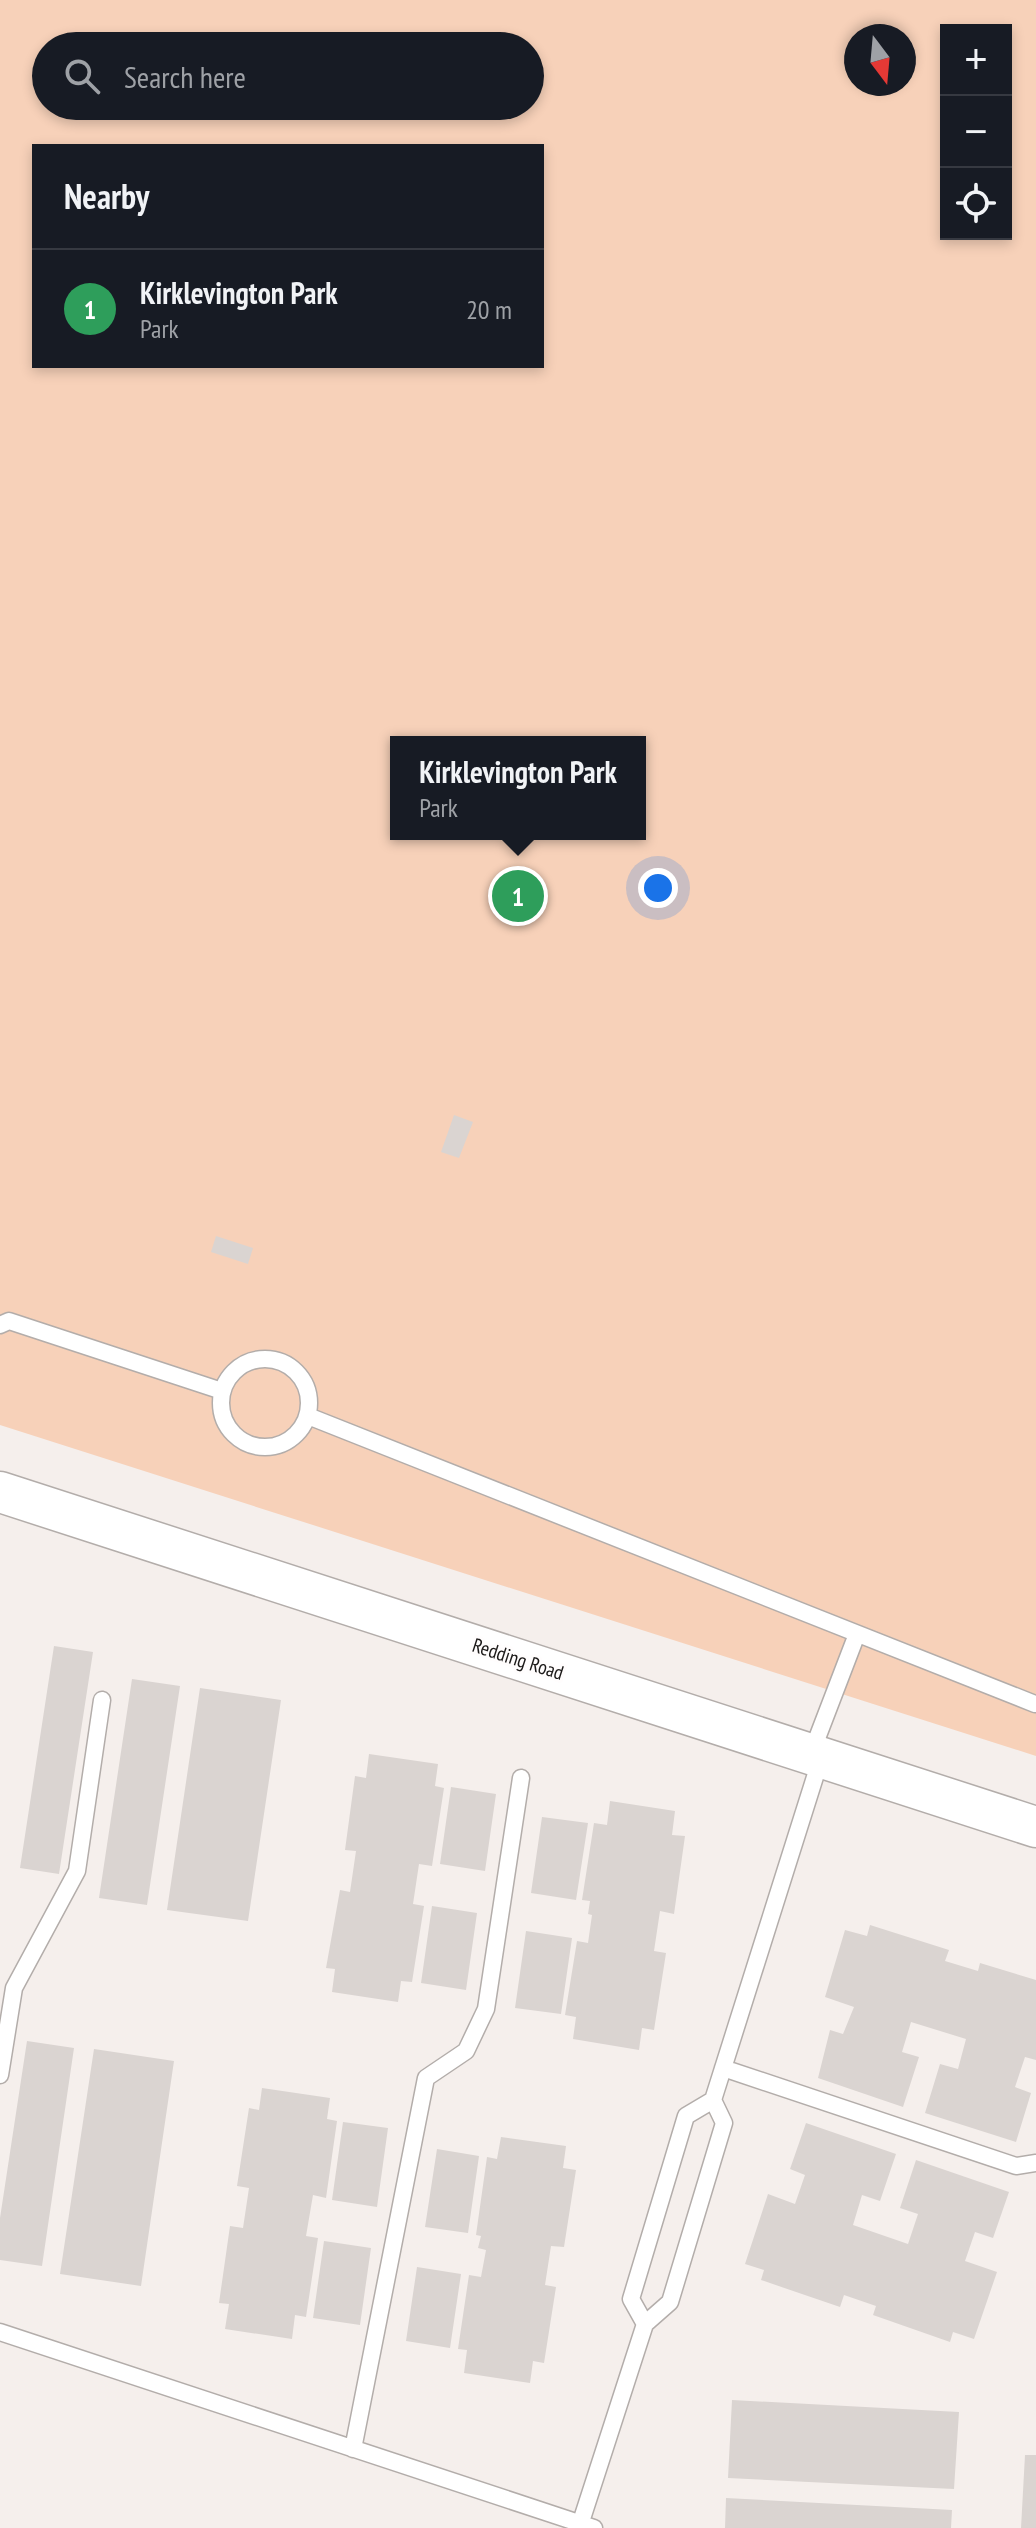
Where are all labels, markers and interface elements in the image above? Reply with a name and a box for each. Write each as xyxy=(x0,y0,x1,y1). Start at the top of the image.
north arrow xyxy=(844,24,916,96)
map controls xyxy=(940,24,1012,240)
button: + xyxy=(940,24,1012,96)
search box xyxy=(32,32,544,120)
icon: search xyxy=(60,54,104,98)
text: Search here xyxy=(124,57,246,96)
button: − xyxy=(940,96,1012,168)
button: locate xyxy=(940,168,1012,240)
text: Nearby xyxy=(64,174,149,218)
text: Kirklevington Park xyxy=(140,273,338,312)
text: 1 xyxy=(84,293,96,326)
text: 20 m xyxy=(466,293,512,326)
text: Park xyxy=(140,312,179,345)
popup xyxy=(390,736,646,840)
text: Kirklevington Park xyxy=(419,752,617,791)
text: Park xyxy=(419,791,458,824)
pin: 1 xyxy=(492,866,544,926)
your location xyxy=(638,868,678,908)
street label: Redding Road xyxy=(469,1632,567,1686)

